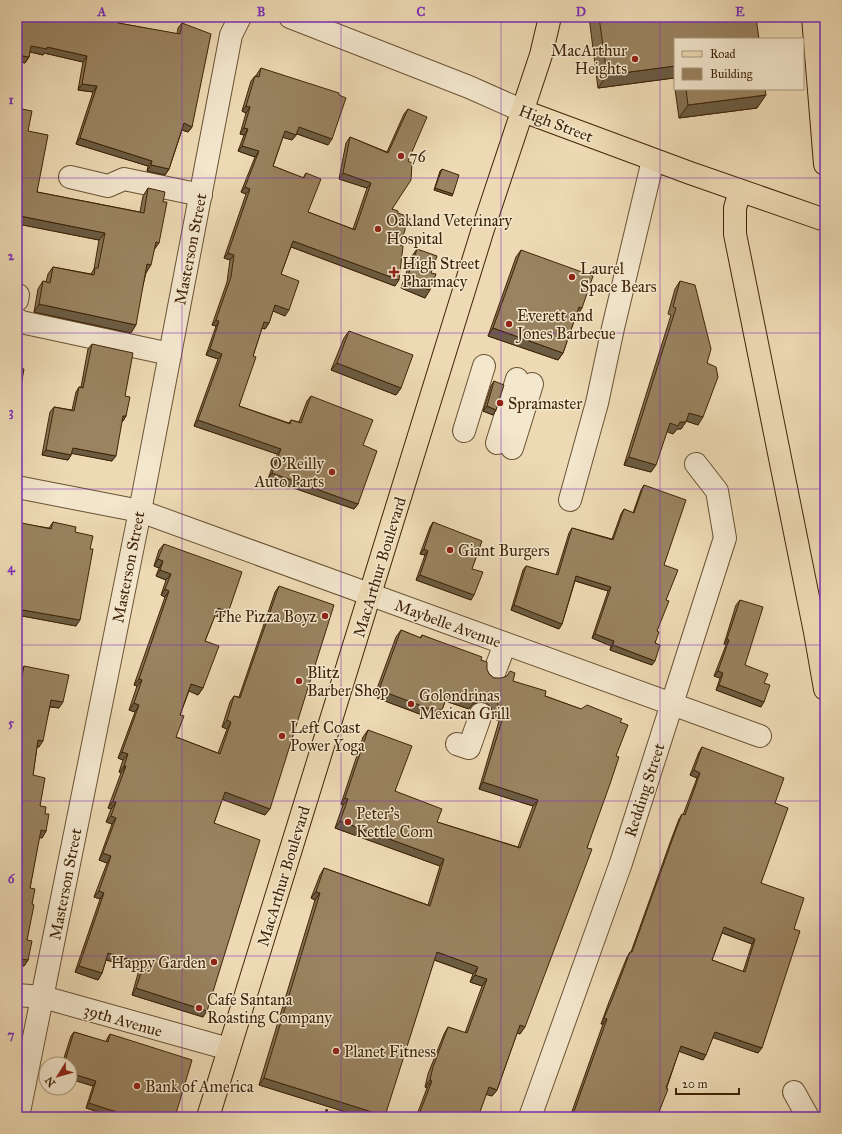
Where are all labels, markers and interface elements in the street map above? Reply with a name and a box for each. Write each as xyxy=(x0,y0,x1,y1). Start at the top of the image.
text: A xyxy=(97,4,107,20)
text: B xyxy=(257,4,266,20)
text: C xyxy=(417,4,426,20)
text: D xyxy=(576,4,586,20)
text: E xyxy=(735,4,745,20)
legend xyxy=(674,38,804,90)
place label: MacArthur Heights xyxy=(551,41,627,79)
text: Road xyxy=(710,47,736,61)
marker: MacArthur Heights xyxy=(630,54,640,64)
text: Building xyxy=(710,67,753,82)
text: 1 xyxy=(8,92,14,108)
street label: High Street xyxy=(516,101,596,147)
place label: 76 xyxy=(409,147,426,166)
marker: 76 xyxy=(396,151,406,161)
street label: Masterson Street xyxy=(170,191,211,307)
place label: Oakland Veterinary Hospital xyxy=(386,211,512,248)
marker: Oakland Veterinary Hospital xyxy=(373,224,383,234)
text: 2 xyxy=(8,248,15,264)
place label: High Street Pharmacy xyxy=(402,254,480,291)
place label: Laurel Space Bears xyxy=(580,259,657,296)
marker: High Street Pharmacy xyxy=(389,267,399,277)
marker: Laurel Space Bears xyxy=(567,272,577,282)
place label: Everett and Jones Barbecue xyxy=(515,306,616,344)
marker: Everett and Jones Barbecue xyxy=(504,319,514,329)
place label: Spramaster xyxy=(508,394,582,413)
marker: Spramaster xyxy=(495,398,505,408)
text: 3 xyxy=(8,404,14,420)
place label: O'Reilly Auto Parts xyxy=(253,454,324,491)
marker: O'Reilly Auto Parts xyxy=(327,467,337,477)
street label: MacArthur Boulevard xyxy=(349,495,410,640)
street label: Masterson Street xyxy=(108,509,149,625)
place label: Giant Burgers xyxy=(458,541,550,561)
marker: Giant Burgers xyxy=(445,545,455,555)
text: 4 xyxy=(7,560,15,576)
street label: Maybelle Avenue xyxy=(392,595,504,652)
place label: The Pizza Boyz xyxy=(215,607,318,626)
marker: The Pizza Boyz xyxy=(320,611,330,621)
place label: Blitz Barber Shop xyxy=(307,663,388,700)
marker: Blitz Barber Shop xyxy=(294,676,304,686)
place label: Golondrinas Mexican Grill xyxy=(419,686,510,723)
marker: Golondrinas Mexican Grill xyxy=(406,699,416,709)
text: 5 xyxy=(8,715,15,731)
place label: Left Coast Power Yoga xyxy=(290,718,365,756)
marker: Left Coast Power Yoga xyxy=(277,731,287,741)
street label: Redding Street xyxy=(620,740,670,840)
street label: MacArthur Boulevard xyxy=(253,804,314,949)
place label: Peter's Kettle Corn xyxy=(356,804,434,841)
marker: Peter's Kettle Corn xyxy=(343,817,353,827)
street label: Masterson Street xyxy=(45,826,86,942)
text: 6 xyxy=(8,871,16,887)
place label: Happy Garden xyxy=(111,953,206,972)
marker: Happy Garden xyxy=(209,957,219,967)
place label: Cafe Santana Roasting Company xyxy=(207,990,332,1028)
street label: 39th Avenue xyxy=(81,1000,165,1041)
marker: Cafe Santana Roasting Company xyxy=(194,1003,204,1013)
text: 7 xyxy=(8,1027,15,1043)
place label: Planet Fitness xyxy=(344,1042,436,1061)
marker: Planet Fitness xyxy=(331,1046,341,1056)
north arrow xyxy=(38,1056,78,1096)
scale bar xyxy=(676,1070,739,1096)
text: N xyxy=(42,1074,58,1089)
place label: Bank of America xyxy=(145,1077,254,1096)
text: 20 m xyxy=(682,1077,708,1091)
marker: Bank of America xyxy=(132,1081,142,1091)

